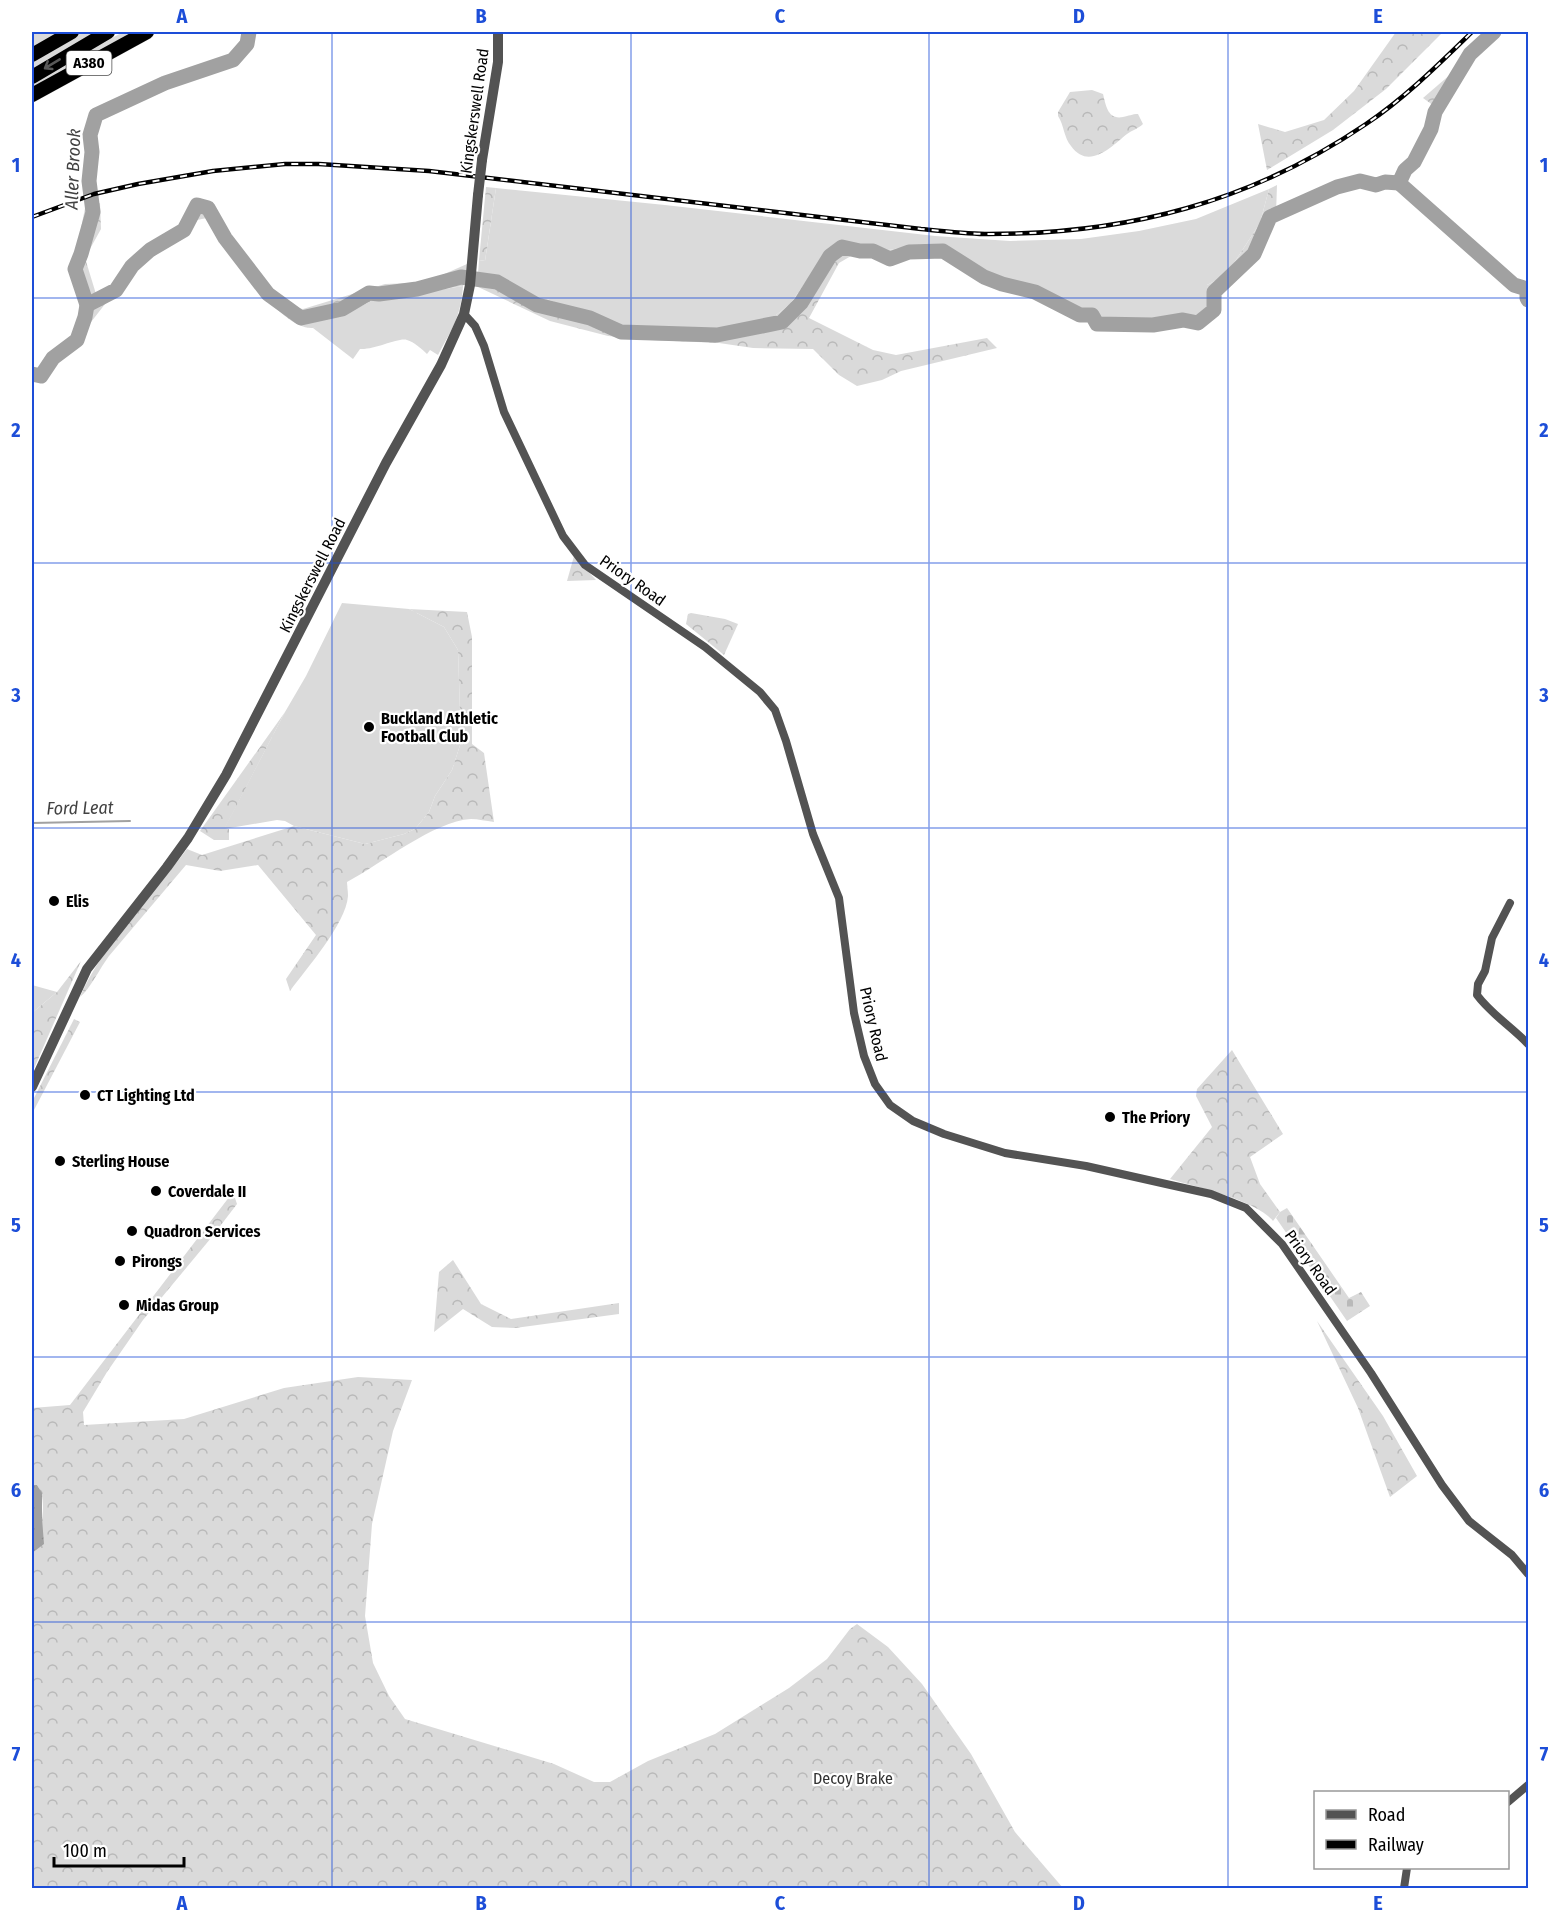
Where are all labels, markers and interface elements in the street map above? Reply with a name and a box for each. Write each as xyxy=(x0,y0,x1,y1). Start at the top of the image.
text: A xyxy=(176,4,189,28)
text: B xyxy=(475,4,487,28)
text: C xyxy=(775,4,786,28)
text: D xyxy=(1073,4,1085,28)
text: E xyxy=(1373,4,1383,28)
street label: Kingskerswell Road xyxy=(456,47,493,175)
road number: A380 xyxy=(66,51,112,75)
one-way arrow xyxy=(44,59,61,71)
water label: Aller Brook xyxy=(61,128,85,211)
text: 1 xyxy=(12,153,20,177)
text: 1 xyxy=(1540,153,1548,177)
text: 2 xyxy=(10,418,21,442)
text: 2 xyxy=(1538,418,1549,442)
street label: Kingskerswell Road xyxy=(275,515,350,636)
street label: Priory Road xyxy=(596,551,669,610)
text: 3 xyxy=(10,683,21,707)
text: 3 xyxy=(1538,683,1549,707)
place label: Buckland Athletic Football Club xyxy=(381,709,498,746)
marker: Buckland Athletic Football Club xyxy=(362,720,376,734)
water label: Ford Leat xyxy=(46,796,114,820)
place label: Elis xyxy=(66,892,89,911)
marker: Elis xyxy=(47,894,61,908)
text: 4 xyxy=(11,948,21,972)
text: 4 xyxy=(1539,948,1549,972)
street label: Priory Road xyxy=(856,985,891,1063)
place label: CT Lighting Ltd xyxy=(97,1086,195,1105)
marker: CT Lighting Ltd xyxy=(78,1088,92,1102)
place label: The Priory xyxy=(1122,1108,1190,1127)
marker: The Priory xyxy=(1103,1110,1117,1124)
place label: Sterling House xyxy=(72,1152,169,1171)
marker: Sterling House xyxy=(53,1154,67,1168)
place label: Coverdale II xyxy=(168,1182,246,1201)
marker: Coverdale II xyxy=(149,1184,163,1198)
text: 5 xyxy=(11,1213,21,1237)
text: 5 xyxy=(1539,1213,1549,1237)
place label: Quadron Services xyxy=(144,1222,260,1241)
marker: Quadron Services xyxy=(125,1224,139,1238)
street label: Priory Road xyxy=(1281,1226,1341,1299)
place label: Pirongs xyxy=(132,1252,182,1271)
marker: Pirongs xyxy=(113,1254,127,1268)
place label: Midas Group xyxy=(136,1296,219,1315)
marker: Midas Group xyxy=(117,1298,131,1312)
text: 6 xyxy=(11,1478,21,1502)
text: 6 xyxy=(1539,1478,1549,1502)
text: 7 xyxy=(12,1742,21,1766)
text: 7 xyxy=(1540,1742,1549,1766)
park label: Decoy Brake xyxy=(813,1769,893,1788)
legend xyxy=(1314,1791,1509,1869)
text: Road xyxy=(1368,1804,1405,1826)
scale bar xyxy=(54,1830,184,1868)
text: Railway xyxy=(1368,1834,1424,1856)
text: 100 m xyxy=(63,1840,107,1862)
text: A xyxy=(176,1891,189,1915)
text: B xyxy=(475,1891,487,1915)
text: C xyxy=(775,1891,786,1915)
text: D xyxy=(1073,1891,1085,1915)
text: E xyxy=(1373,1891,1383,1915)

